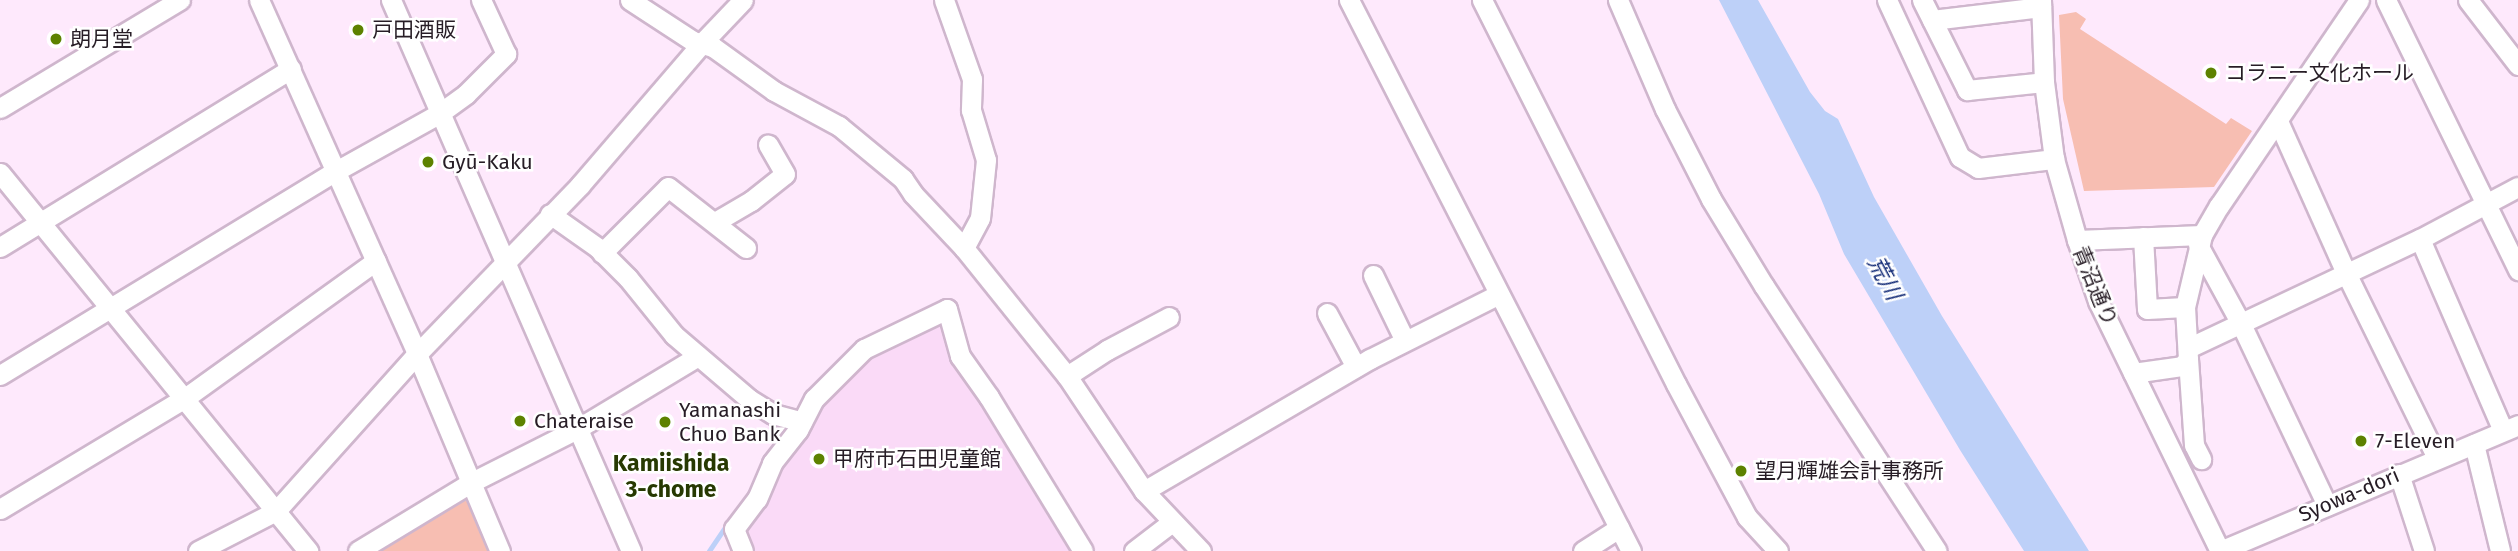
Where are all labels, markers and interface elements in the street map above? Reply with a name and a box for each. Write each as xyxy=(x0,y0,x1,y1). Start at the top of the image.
place label: 戸田酒販 xyxy=(372,17,456,43)
marker: 戸田酒販 xyxy=(350,22,366,38)
place label: 朗月堂 xyxy=(70,26,133,52)
marker: 朗月堂 xyxy=(48,31,64,47)
place label: コラニー文化ホール xyxy=(2225,60,2414,86)
marker: コラニー文化ホール xyxy=(2203,65,2219,81)
place label: Gyū-Kaku xyxy=(442,149,533,175)
marker: Gyū-Kaku xyxy=(420,154,436,170)
street label: 青沼通り xyxy=(2068,242,2122,330)
water label: 荒川 xyxy=(1862,251,1908,305)
place label: Yamanashi Chuo Bank xyxy=(679,397,781,447)
place label: Chateraise xyxy=(534,408,634,434)
marker: Chateraise xyxy=(512,413,528,429)
marker: Yamanashi Chuo Bank xyxy=(657,414,673,430)
place label: 7-Eleven xyxy=(2375,428,2455,454)
marker: 7-Eleven xyxy=(2353,433,2369,449)
place label: 甲府市石田児童館 xyxy=(833,446,1001,472)
district label: Kamiishida 3-chome xyxy=(613,449,729,503)
marker: 甲府市石田児童館 xyxy=(811,451,827,467)
place label: 望月輝雄会計事務所 xyxy=(1755,458,1944,484)
street label: Syowa-dori xyxy=(2295,462,2403,528)
marker: 望月輝雄会計事務所 xyxy=(1733,463,1749,479)

